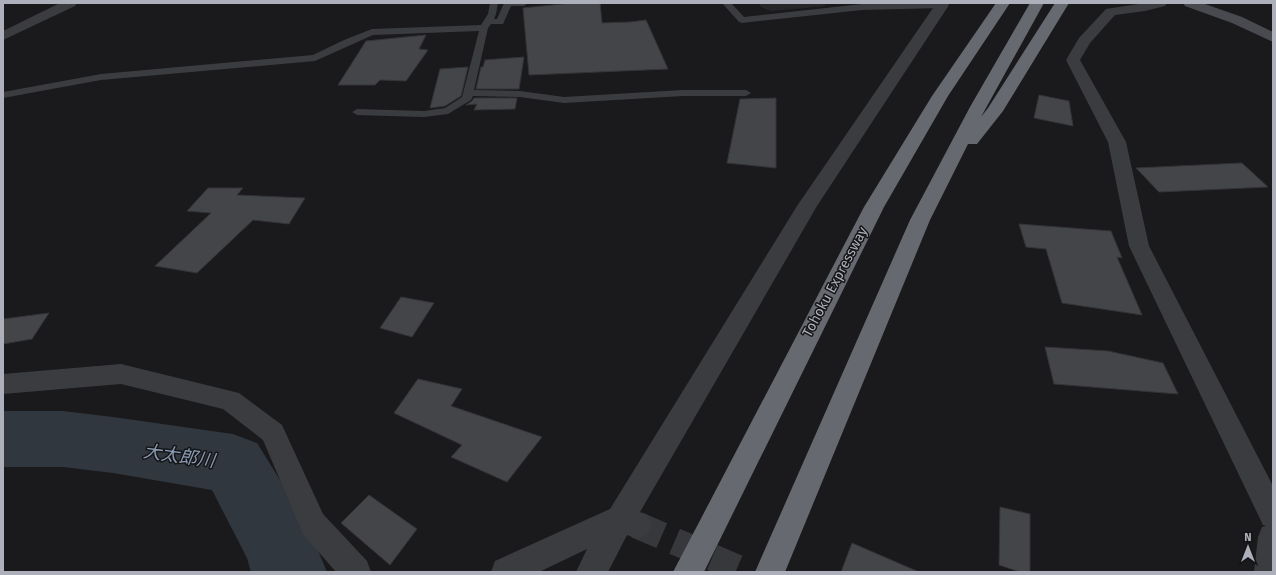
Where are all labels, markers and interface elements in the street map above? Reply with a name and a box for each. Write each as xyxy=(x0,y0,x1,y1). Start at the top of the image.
street label: Tohoku Expressway xyxy=(799,224,871,340)
water label: 大太郎川 xyxy=(142,440,218,472)
north arrow xyxy=(1228,527,1268,567)
text: N xyxy=(1244,531,1252,544)

